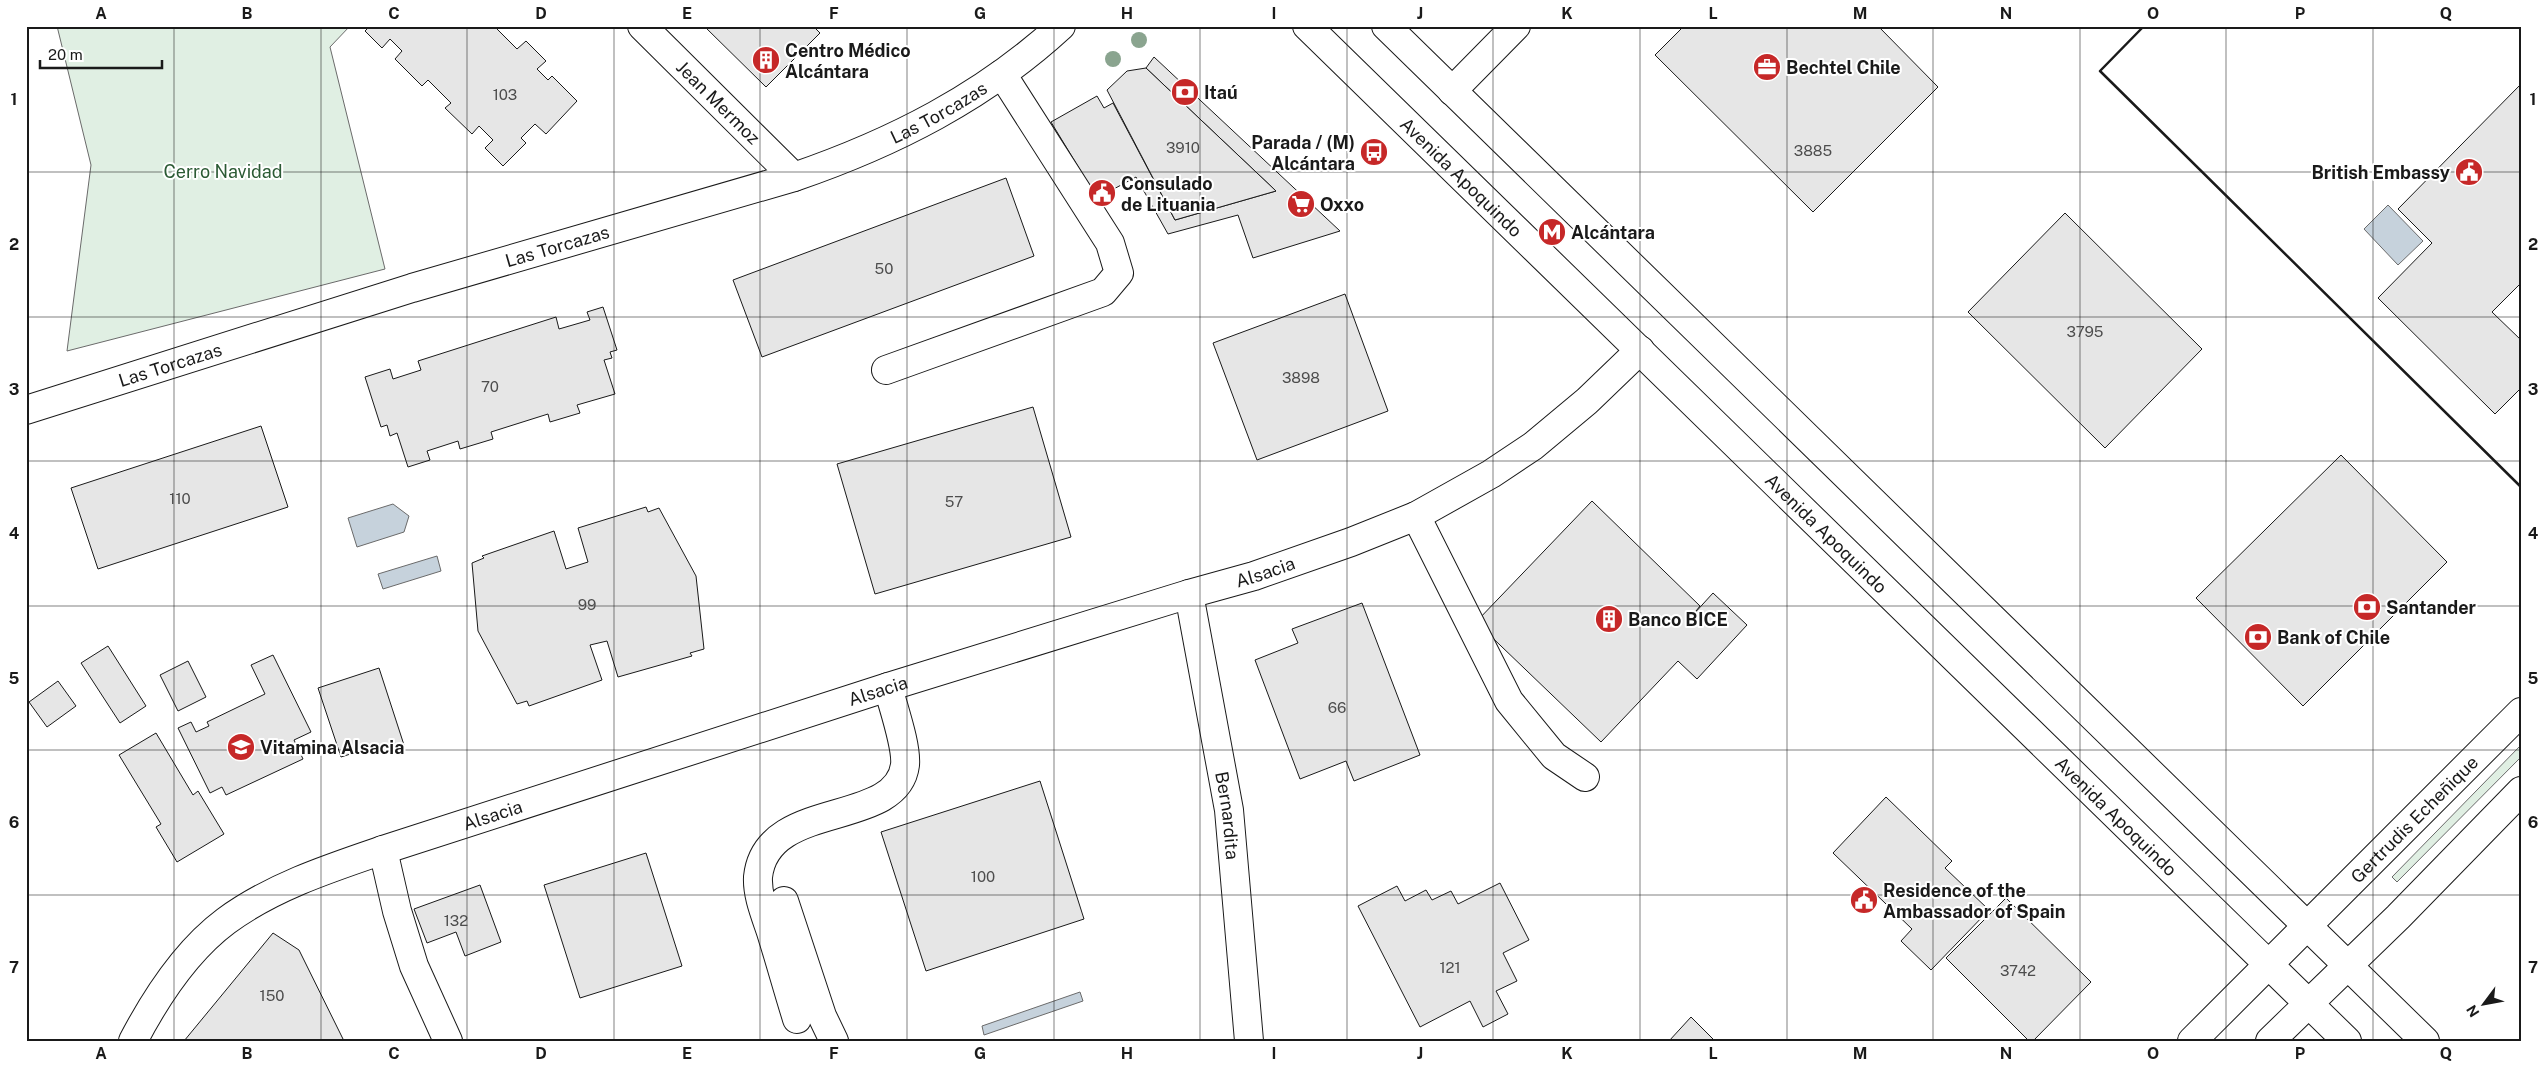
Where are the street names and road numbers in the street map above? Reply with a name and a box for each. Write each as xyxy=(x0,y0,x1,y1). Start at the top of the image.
street label: Jean Mermoz xyxy=(673,56,765,148)
street label: Las Torcazas xyxy=(887,77,990,148)
street label: Avenida Apoquindo xyxy=(1396,113,1527,241)
street label: Las Torcazas xyxy=(503,221,612,271)
street label: Las Torcazas xyxy=(116,338,224,391)
street label: Avenida Apoquindo xyxy=(1761,469,1892,597)
street label: Alsacia xyxy=(1233,552,1298,591)
street label: Alsacia xyxy=(846,671,910,710)
street label: Gertrudis Echeñique xyxy=(2346,751,2482,887)
street label: Avenida Apoquindo xyxy=(2051,752,2182,880)
street label: Bernardita xyxy=(1212,770,1244,860)
street label: Alsacia xyxy=(460,795,525,834)

